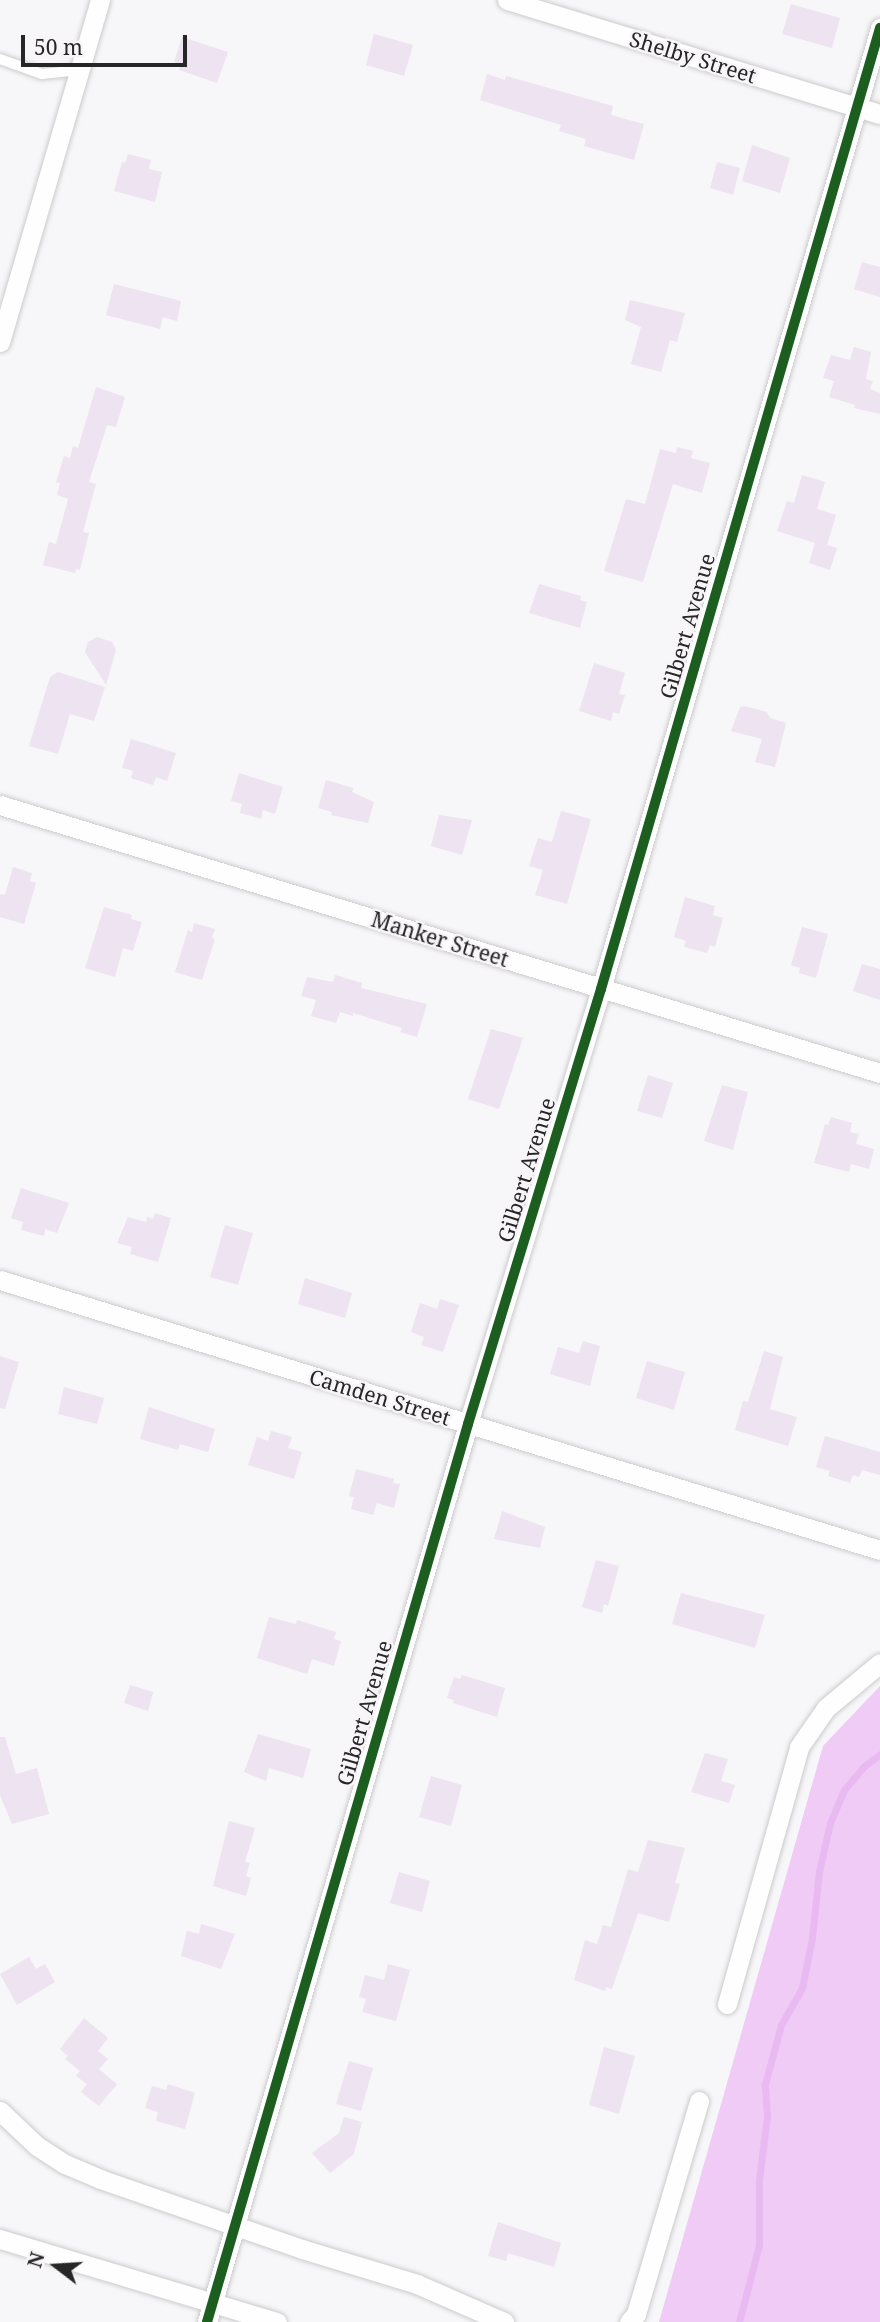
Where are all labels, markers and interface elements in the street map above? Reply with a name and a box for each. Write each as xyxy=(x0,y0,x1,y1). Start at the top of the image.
scale bar xyxy=(24,21,191,65)
street label: Shelby Street xyxy=(627,26,759,88)
text: 50 m xyxy=(34,33,83,61)
street label: Gilbert Avenue xyxy=(654,550,720,702)
street label: Manker Street xyxy=(368,906,512,972)
street label: Gilbert Avenue xyxy=(492,1095,560,1245)
street label: Camden Street xyxy=(306,1364,454,1430)
street label: Gilbert Avenue xyxy=(331,1637,397,1789)
north arrow xyxy=(21,2231,91,2301)
text: N xyxy=(21,2249,51,2271)

